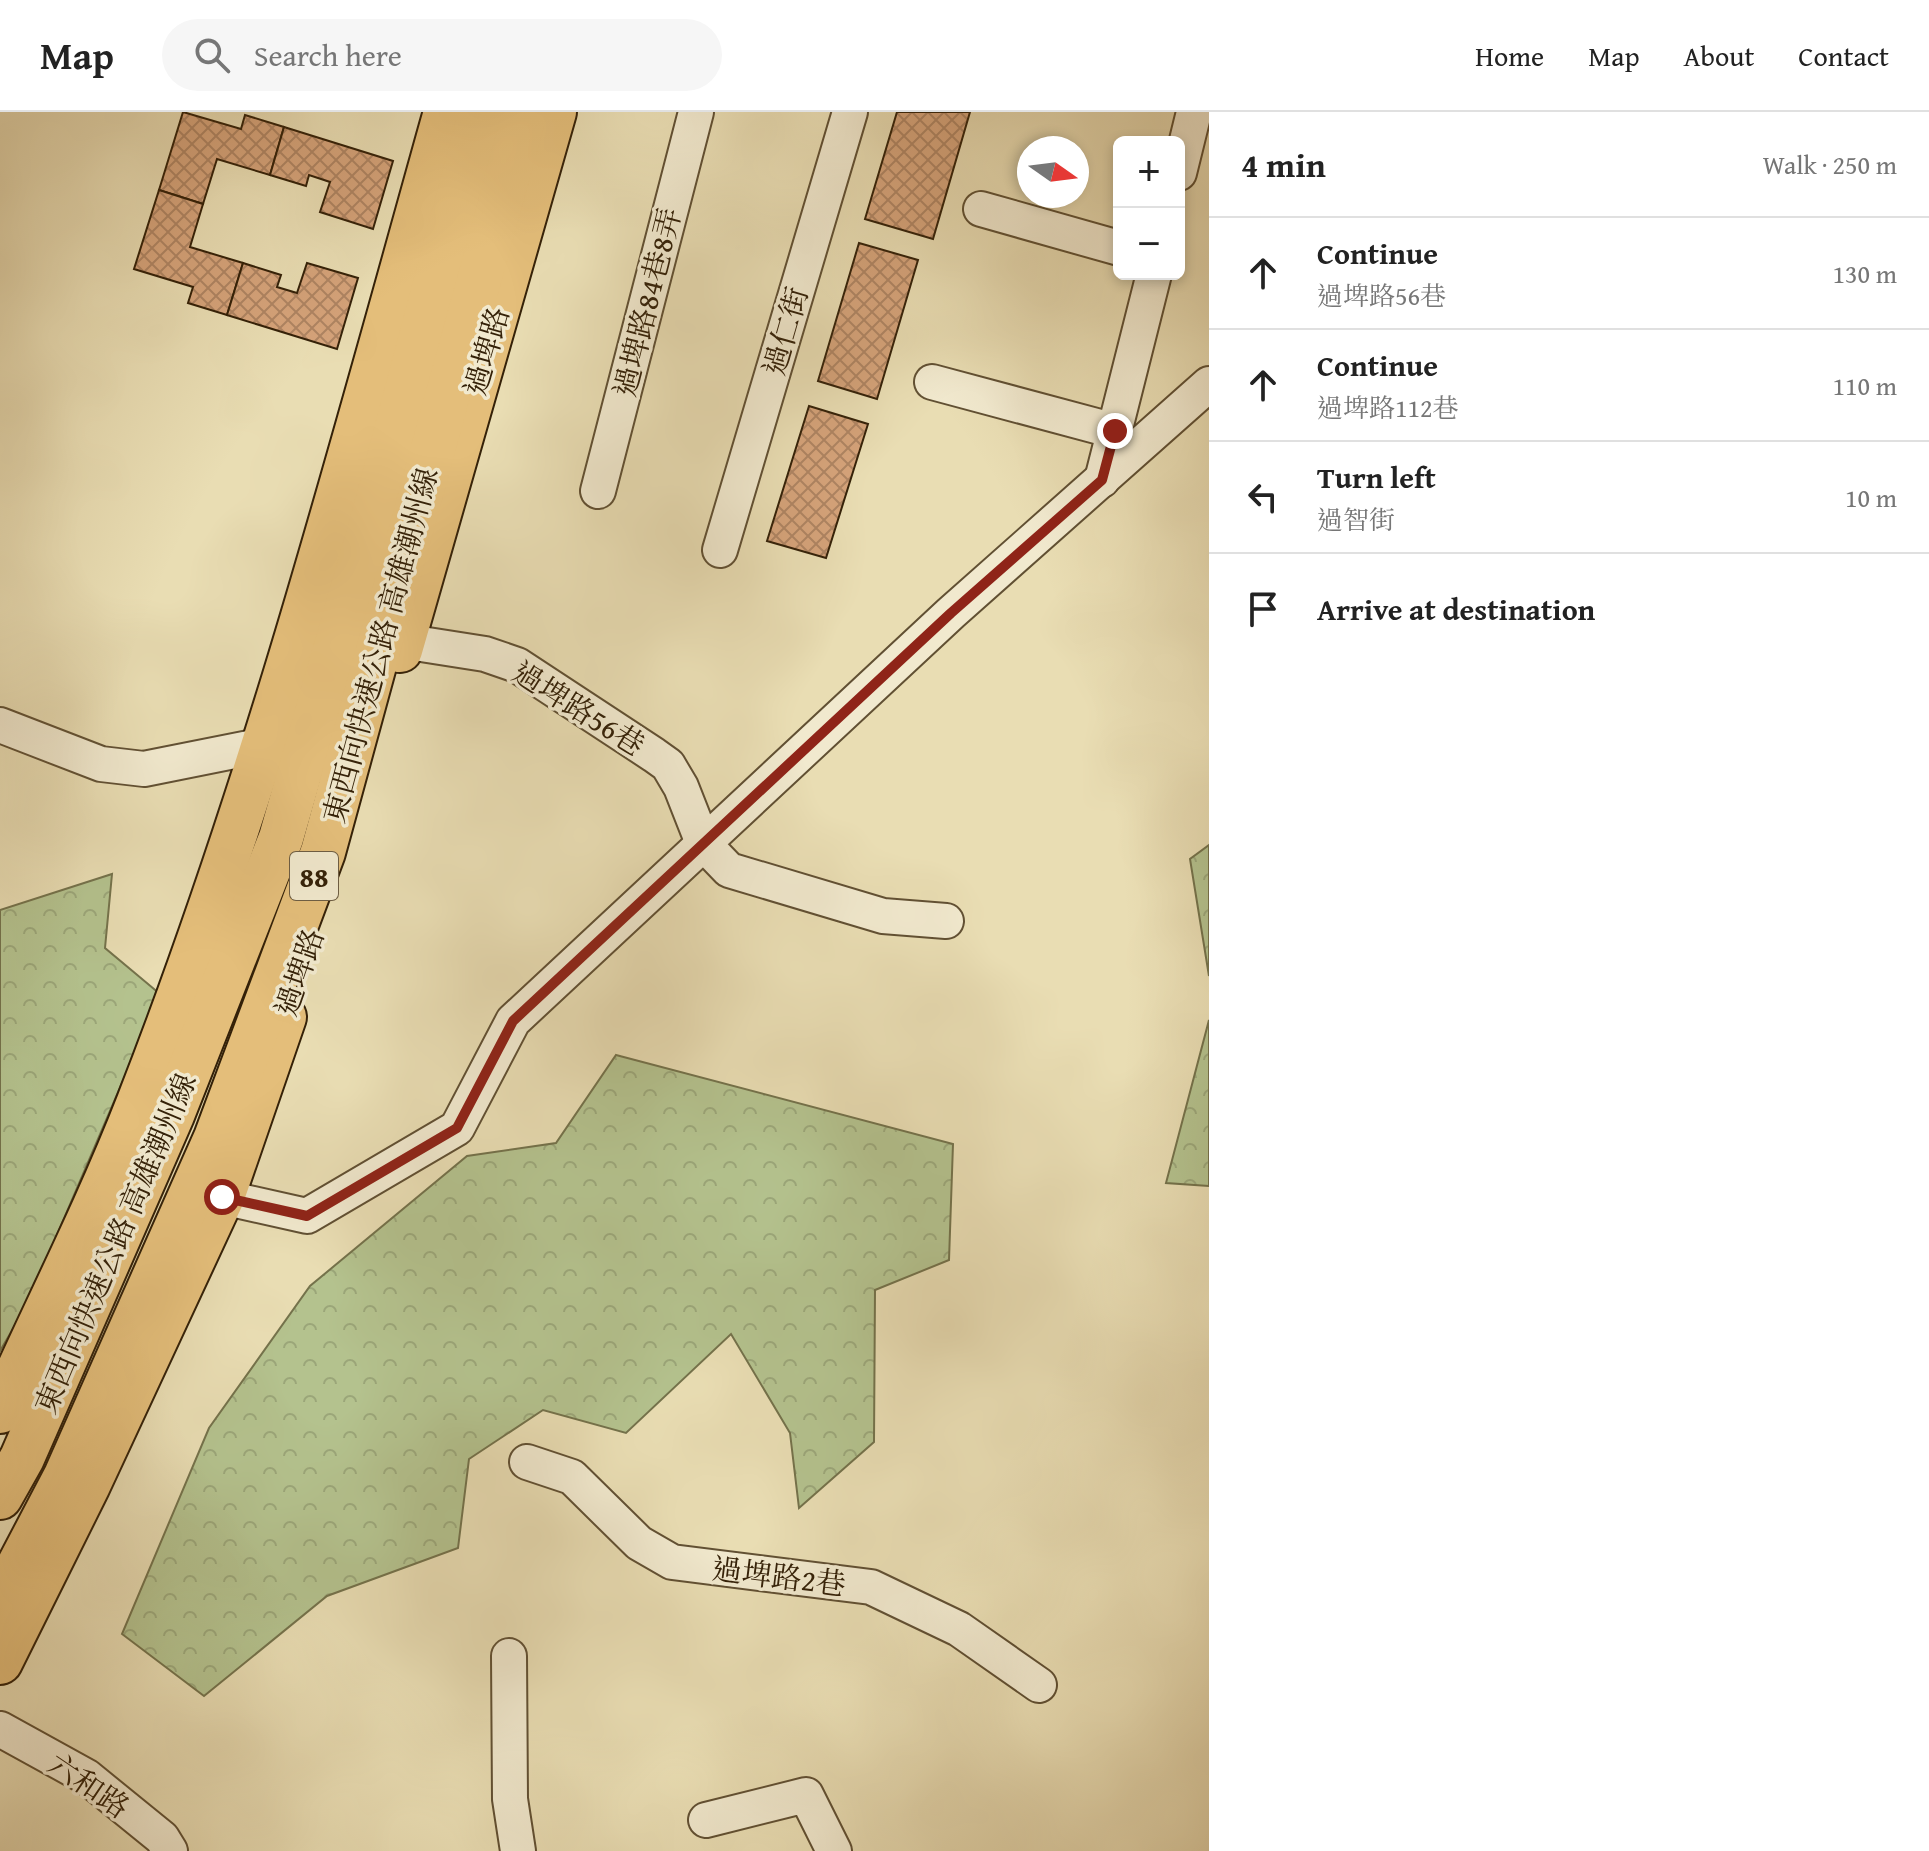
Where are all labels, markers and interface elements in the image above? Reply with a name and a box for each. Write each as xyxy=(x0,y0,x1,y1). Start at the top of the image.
search box xyxy=(162,19,722,91)
text: Map xyxy=(40,27,114,83)
icon: search xyxy=(190,33,234,77)
text: Search here xyxy=(254,33,402,77)
text: Home xyxy=(1475,35,1544,76)
text: Map xyxy=(1588,35,1640,76)
text: About xyxy=(1684,35,1754,76)
text: Contact xyxy=(1798,35,1889,76)
north arrow xyxy=(1017,136,1089,208)
map controls xyxy=(1113,136,1185,280)
button: + xyxy=(1113,136,1185,208)
text: 4 min xyxy=(1241,140,1326,189)
text: Walk · 250 m xyxy=(1763,145,1897,184)
street label: 過埤路84巷8弄 xyxy=(602,203,692,401)
button: − xyxy=(1113,208,1185,280)
text: Continue xyxy=(1317,231,1438,275)
icon: ahead xyxy=(1241,251,1285,295)
text: 130 m xyxy=(1832,254,1897,293)
text: 過埤路56巷 xyxy=(1317,276,1446,315)
street label: 過仁街 xyxy=(751,282,819,380)
street label: 過埤路 xyxy=(452,302,520,400)
text: Continue xyxy=(1317,343,1438,387)
icon: ahead xyxy=(1241,363,1285,407)
text: 110 m xyxy=(1832,366,1897,405)
text: 過埤路112巷 xyxy=(1317,388,1459,427)
route end xyxy=(1097,413,1133,449)
text: Turn left xyxy=(1317,455,1436,499)
street label: 東西向快速公路 高雄潮州線 xyxy=(311,462,449,828)
icon: left xyxy=(1241,475,1285,519)
text: 10 m xyxy=(1845,478,1897,517)
text: 過智街 xyxy=(1317,500,1395,539)
icon: arrive xyxy=(1241,587,1285,631)
text: Arrive at destination xyxy=(1317,587,1595,631)
street label: 過埤路56巷 xyxy=(504,650,654,766)
road number: 88 xyxy=(290,852,338,900)
street label: 過埤路 xyxy=(264,922,334,1022)
street label: 東西向快速公路 高雄潮州線 xyxy=(23,1066,207,1420)
route start xyxy=(204,1179,240,1215)
street label: 過埤路2巷 xyxy=(710,1546,848,1606)
street label: 六和路 xyxy=(39,1742,139,1828)

